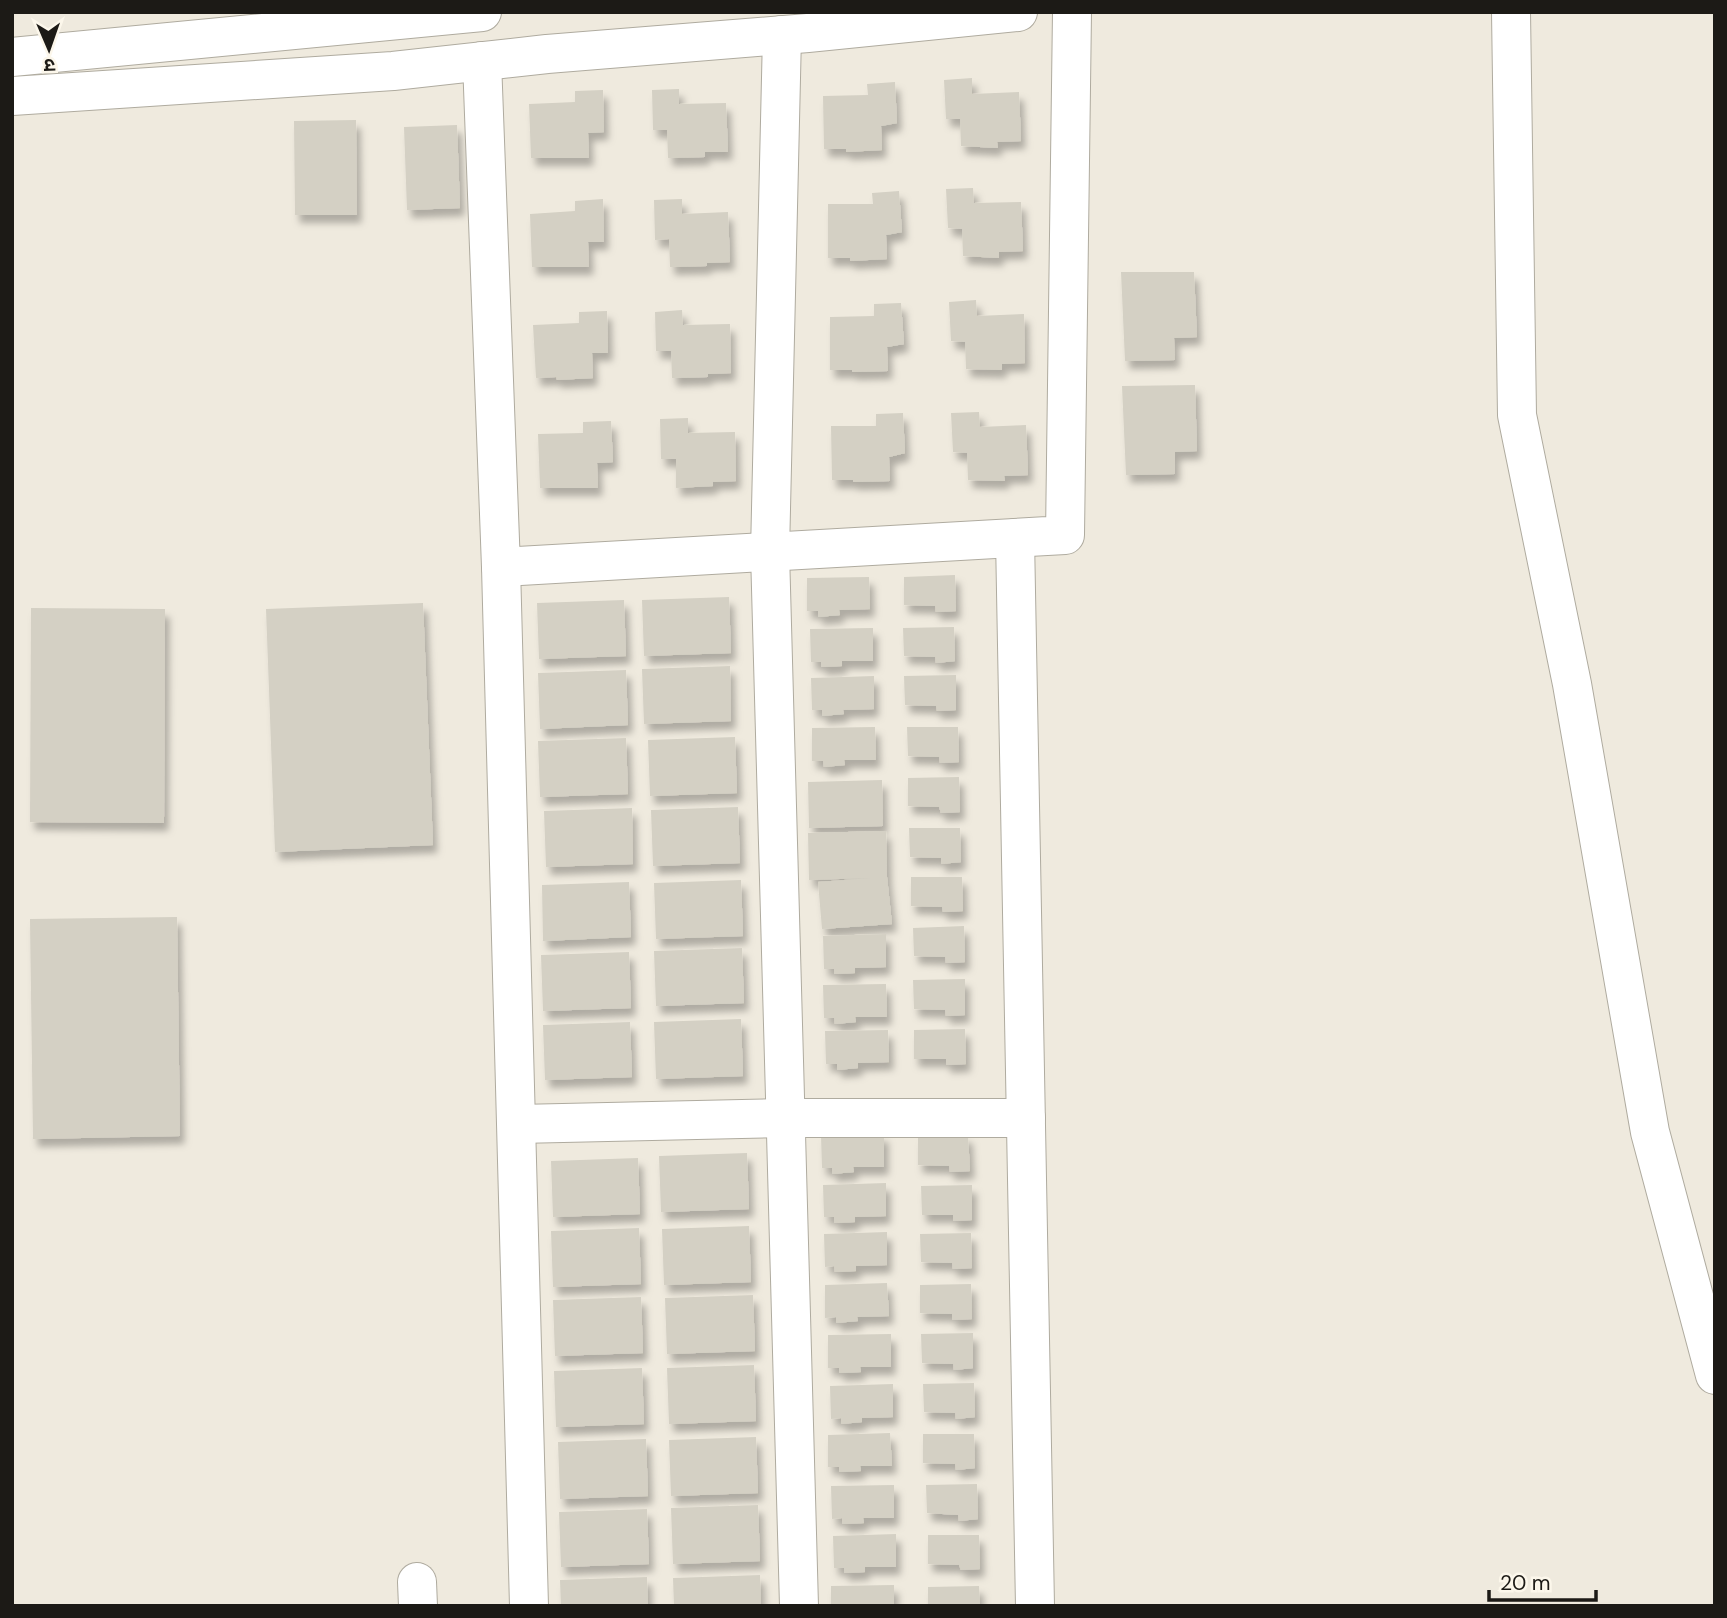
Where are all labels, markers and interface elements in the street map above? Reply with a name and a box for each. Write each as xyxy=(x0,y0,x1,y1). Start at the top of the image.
north arrow xyxy=(14,14,84,84)
text: उ xyxy=(43,53,56,78)
scale bar xyxy=(1489,1558,1596,1602)
text: 20 m xyxy=(1500,1569,1551,1597)

